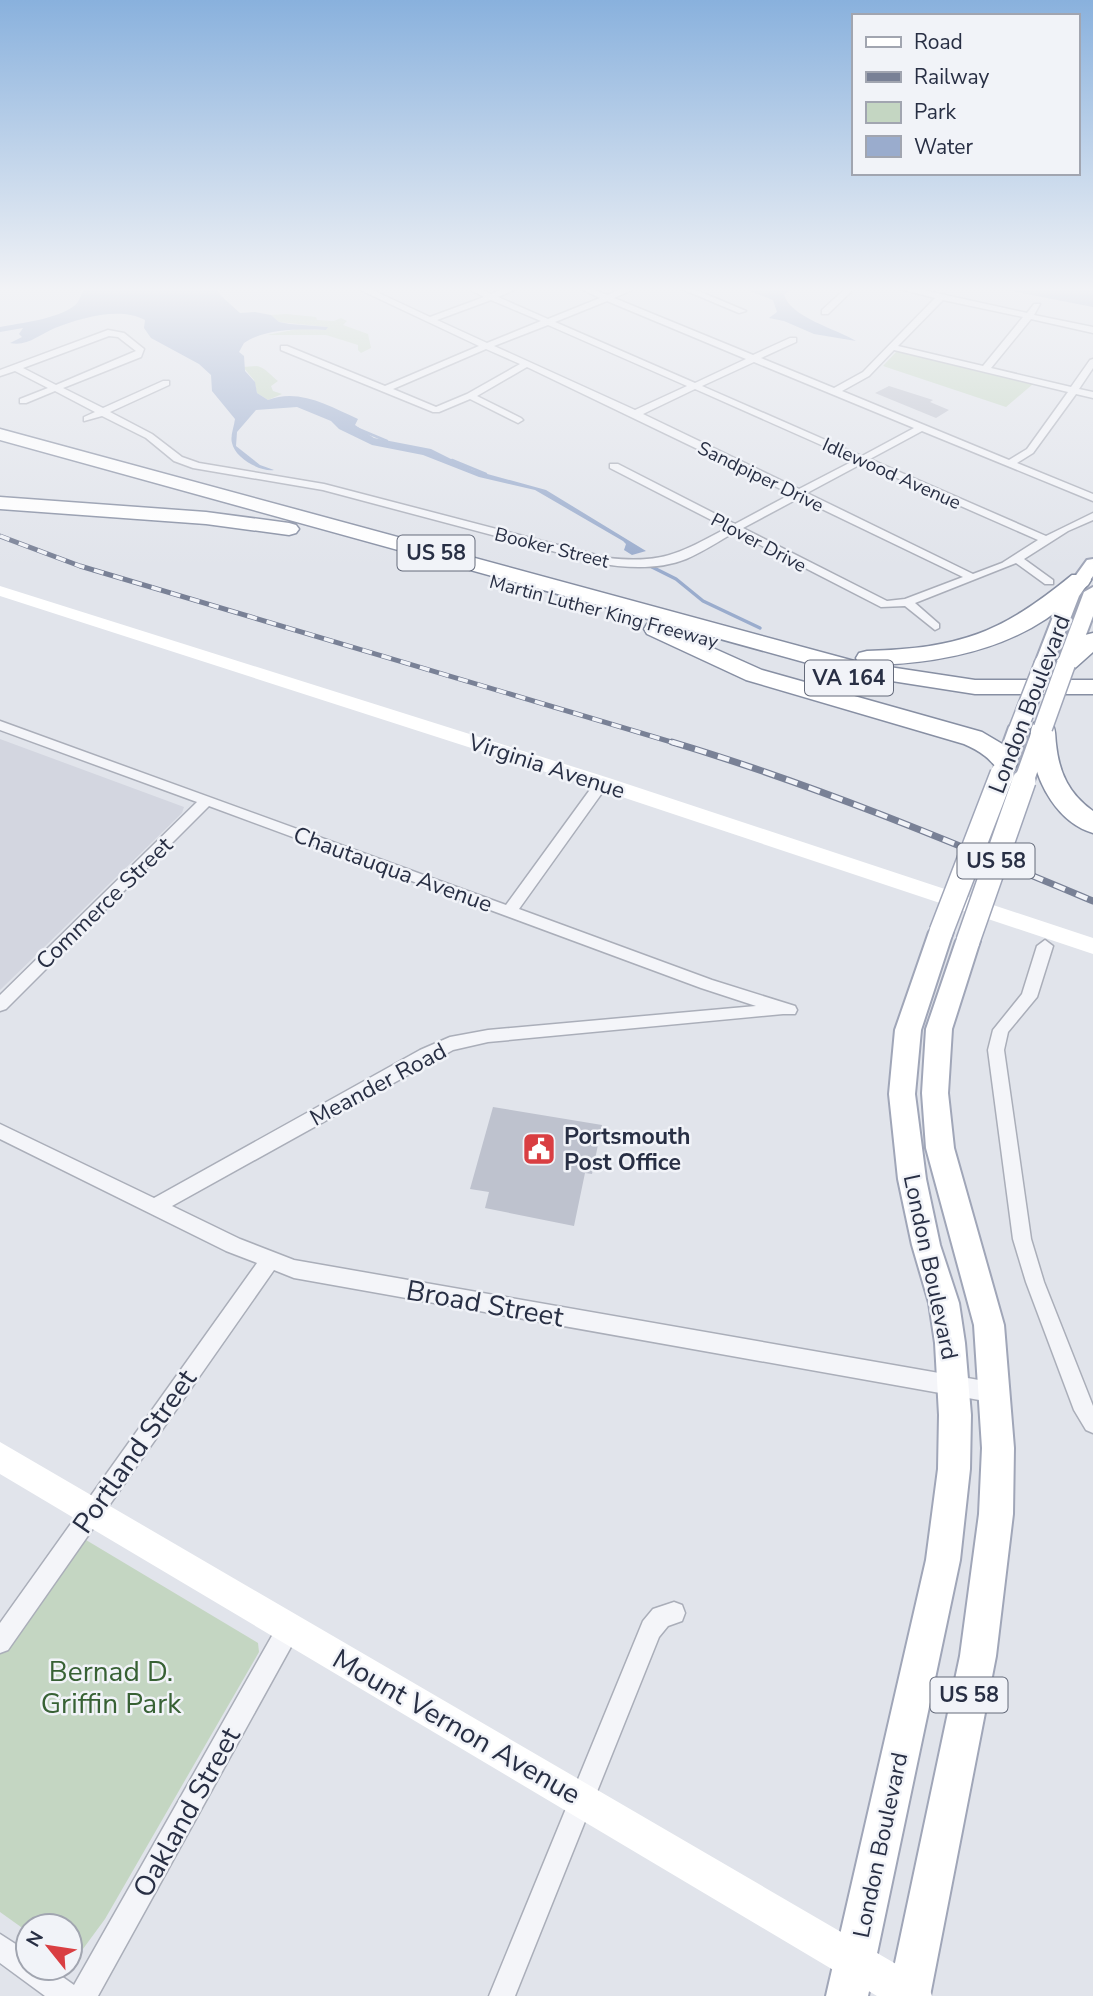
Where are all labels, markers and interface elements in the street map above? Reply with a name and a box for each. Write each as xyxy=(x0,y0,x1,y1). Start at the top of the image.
legend xyxy=(852,14,1079,175)
text: Road xyxy=(914,28,963,56)
text: Railway xyxy=(914,63,989,91)
text: Park xyxy=(914,98,956,126)
text: Water xyxy=(914,133,973,161)
street label: Idlewood Avenue xyxy=(818,432,965,516)
street label: Sandpiper Drive xyxy=(693,435,828,519)
street label: Plover Drive xyxy=(706,507,811,579)
street label: Booker Street xyxy=(492,521,612,575)
road number: US 58 xyxy=(398,536,474,570)
street label: Martin Luther King Freeway xyxy=(486,569,721,655)
street label: London Boulevard xyxy=(981,611,1078,798)
road number: VA 164 xyxy=(805,660,893,696)
street label: Virginia Avenue xyxy=(464,726,629,806)
street label: Chautauqua Avenue xyxy=(289,819,497,920)
street label: Commerce Street xyxy=(29,830,180,977)
road number: US 58 xyxy=(958,844,1034,878)
street label: Meander Road xyxy=(305,1035,452,1133)
place label: Portsmouth Post Office xyxy=(564,1121,690,1178)
public building icon: Portsmouth Post Office xyxy=(520,1130,558,1168)
street label: London Boulevard xyxy=(896,1172,965,1363)
street label: Broad Street xyxy=(403,1271,567,1337)
street label: Portland Street xyxy=(64,1362,206,1541)
street label: Mount Vernon Avenue xyxy=(326,1640,587,1813)
park label: Bernad D. Griffin Park xyxy=(41,1653,182,1723)
road number: US 58 xyxy=(930,1678,1007,1712)
street label: Oakland Street xyxy=(124,1720,249,1904)
street label: London Boulevard xyxy=(846,1750,915,1941)
north arrow xyxy=(14,1912,84,1982)
text: N xyxy=(20,1926,50,1952)

